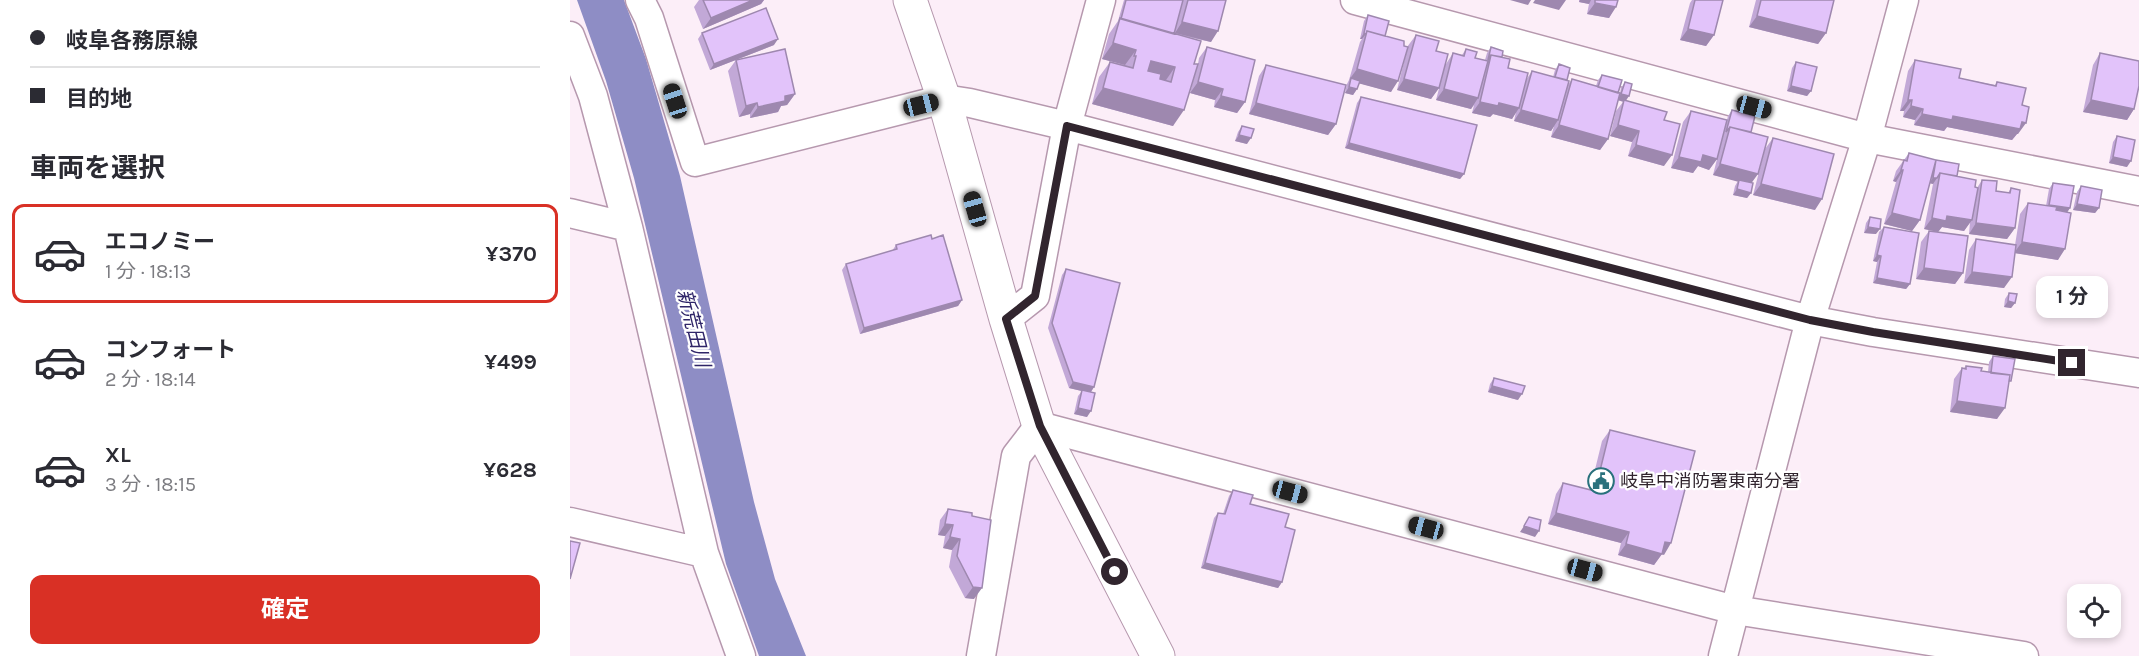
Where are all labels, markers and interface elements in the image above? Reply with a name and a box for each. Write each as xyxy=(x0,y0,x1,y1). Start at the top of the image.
text: 岐阜各務原線 xyxy=(66,28,198,54)
car xyxy=(661,81,689,121)
text: 目的地 xyxy=(66,86,132,112)
car xyxy=(901,92,941,118)
car xyxy=(1734,94,1774,120)
text: 車両を選択 xyxy=(30,152,165,184)
car xyxy=(961,189,989,229)
icon: car xyxy=(33,227,87,281)
text: エコノミー xyxy=(105,229,215,255)
text: ¥370 xyxy=(486,241,537,267)
text: 1 分 · 18:13 xyxy=(105,260,191,283)
callout: 1 分 xyxy=(2036,276,2108,318)
text: 1 分 xyxy=(2056,285,2088,308)
water label: 新荒田川 xyxy=(673,287,715,372)
icon: car xyxy=(33,335,87,389)
text: コンフォート xyxy=(105,337,236,363)
text: ¥499 xyxy=(484,349,537,375)
route end xyxy=(2058,349,2085,376)
text: 2 分 · 18:14 xyxy=(105,368,196,391)
text: XL xyxy=(105,442,131,468)
icon: car xyxy=(33,443,87,497)
text: ¥628 xyxy=(483,457,537,483)
public building icon: 岐阜中消防署東南分署 xyxy=(1586,466,1616,496)
place label: 岐阜中消防署東南分署 xyxy=(1620,470,1800,492)
text: 3 分 · 18:15 xyxy=(105,473,196,496)
car xyxy=(1270,479,1310,505)
car xyxy=(1406,515,1446,541)
car xyxy=(1565,557,1605,583)
route start xyxy=(1101,558,1128,585)
button: 確定 xyxy=(30,575,540,644)
map controls xyxy=(2067,584,2121,638)
button: locate xyxy=(2067,584,2121,638)

